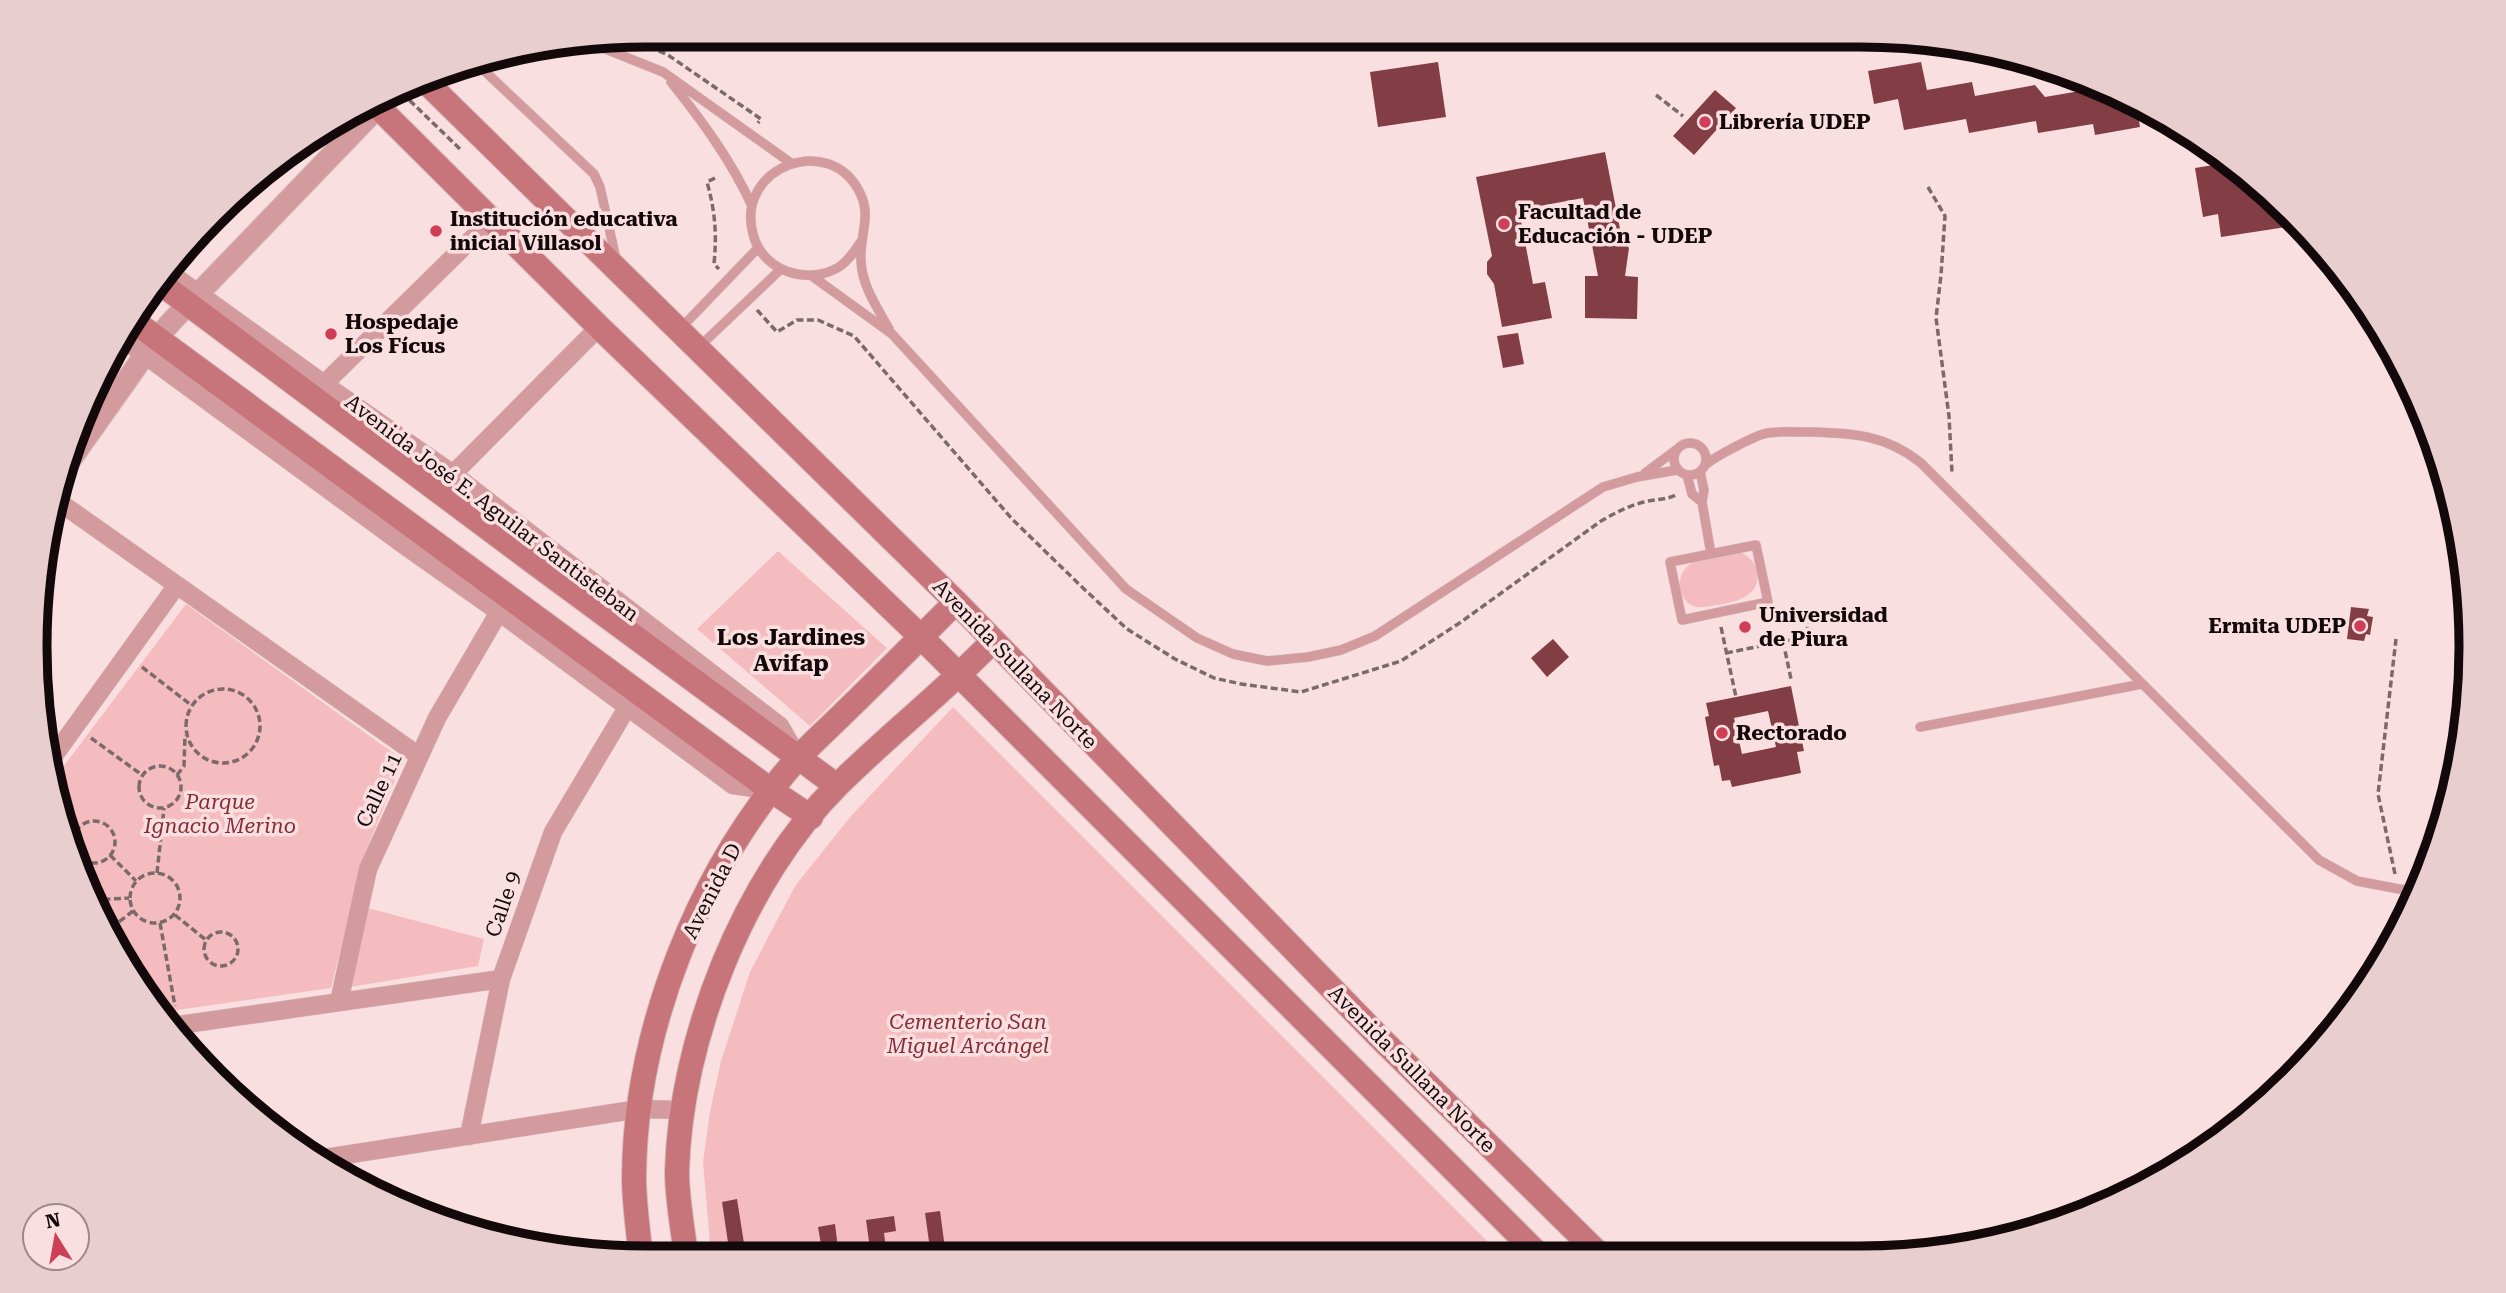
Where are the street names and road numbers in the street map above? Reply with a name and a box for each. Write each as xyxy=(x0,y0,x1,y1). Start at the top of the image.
street label: Avenida José E. Aguilar Santisteban xyxy=(340,390,644,627)
street label: Avenida Sullana Norte xyxy=(928,574,1102,754)
street label: Calle 11 xyxy=(351,749,407,831)
street label: Avenida D xyxy=(678,839,746,943)
street label: Calle 9 xyxy=(481,868,525,940)
street label: Avenida Sullana Norte xyxy=(1324,981,1500,1157)

